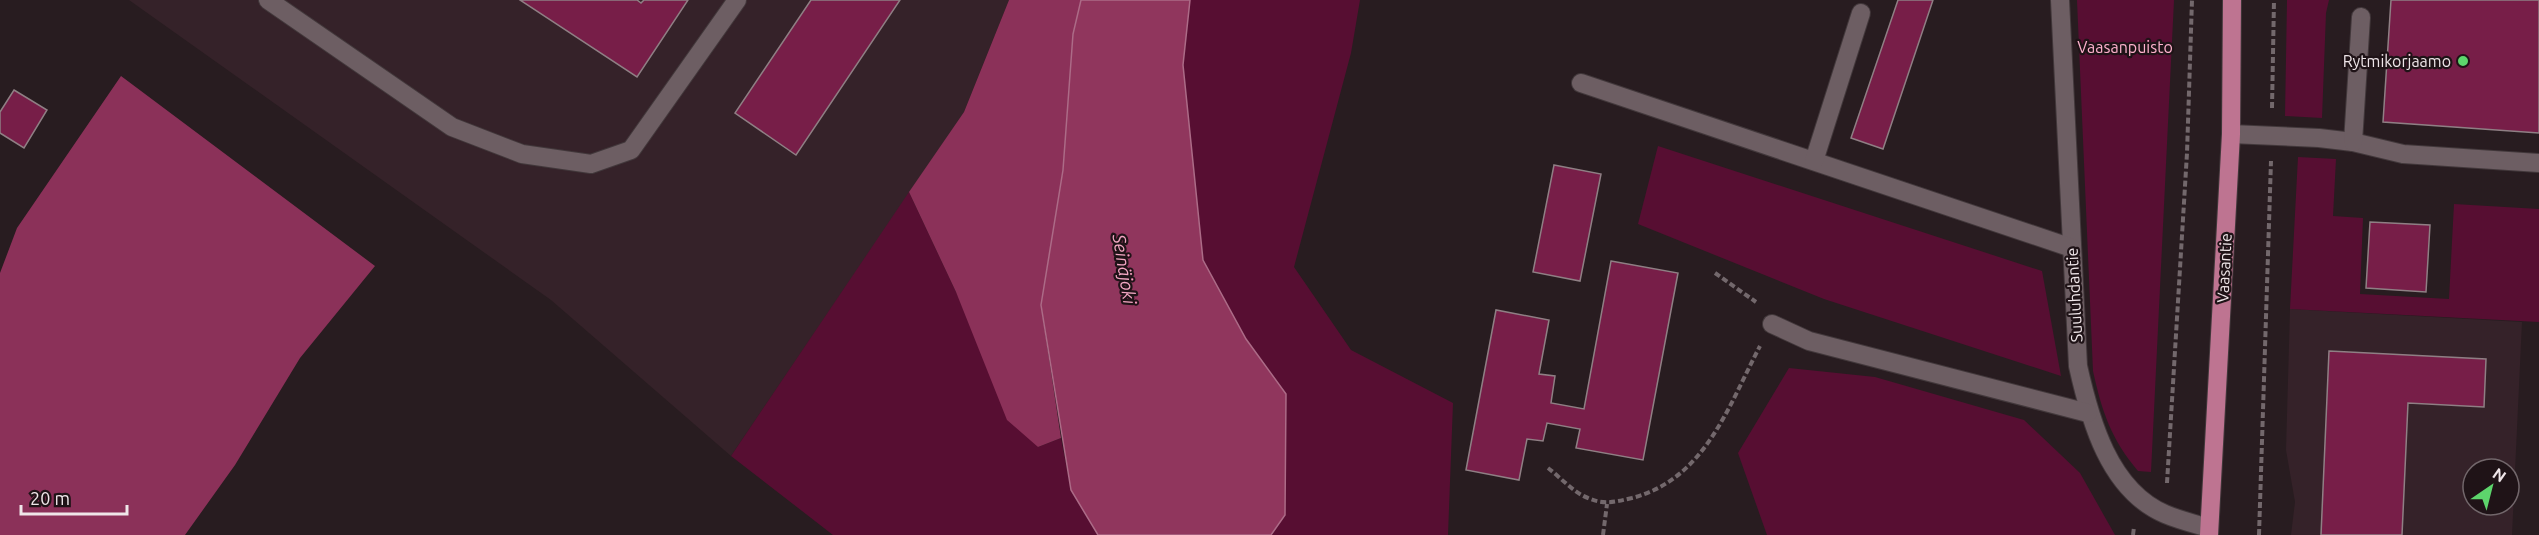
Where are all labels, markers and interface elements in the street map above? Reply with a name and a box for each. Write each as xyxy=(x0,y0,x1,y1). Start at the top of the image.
park label: Vaasanpuisto xyxy=(2077,38,2173,56)
place label: Rytmikorjaamo xyxy=(2343,52,2451,70)
marker: Rytmikorjaamo xyxy=(2456,54,2470,68)
water label: Seinäjoki xyxy=(1109,232,1140,306)
street label: Vaasantie xyxy=(2213,233,2235,303)
street label: Suuluhdantie xyxy=(2063,247,2085,343)
north arrow xyxy=(2461,457,2521,517)
text: N xyxy=(2490,464,2510,486)
scale bar xyxy=(21,478,128,516)
text: 20 m xyxy=(30,488,70,508)

